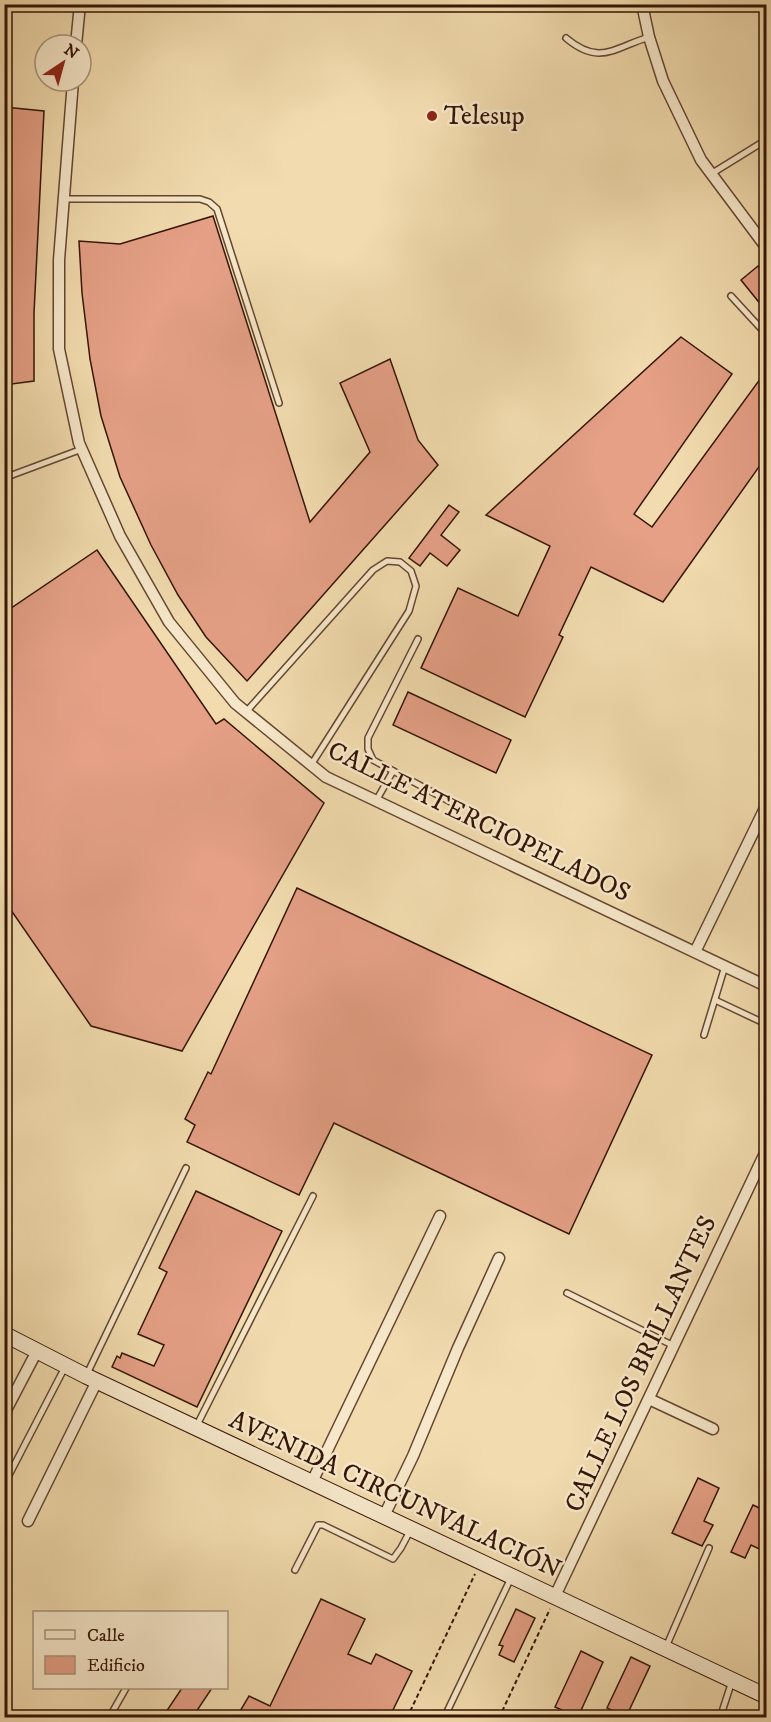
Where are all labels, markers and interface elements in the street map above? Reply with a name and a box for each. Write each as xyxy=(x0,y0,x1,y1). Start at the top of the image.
north arrow xyxy=(33,33,93,93)
text: N xyxy=(60,40,82,64)
place label: Telesup xyxy=(444,100,525,133)
marker: Telesup xyxy=(425,109,439,123)
street label: CALLE ATERCIOPELADOS xyxy=(322,734,636,910)
street label: CALLE LOS BRILLANTES xyxy=(558,1210,724,1518)
street label: AVENIDA CIRCUNVALACIÓN xyxy=(224,1403,567,1587)
legend xyxy=(33,1611,228,1689)
text: Calle xyxy=(87,1625,125,1647)
text: Edificio xyxy=(87,1655,145,1677)

